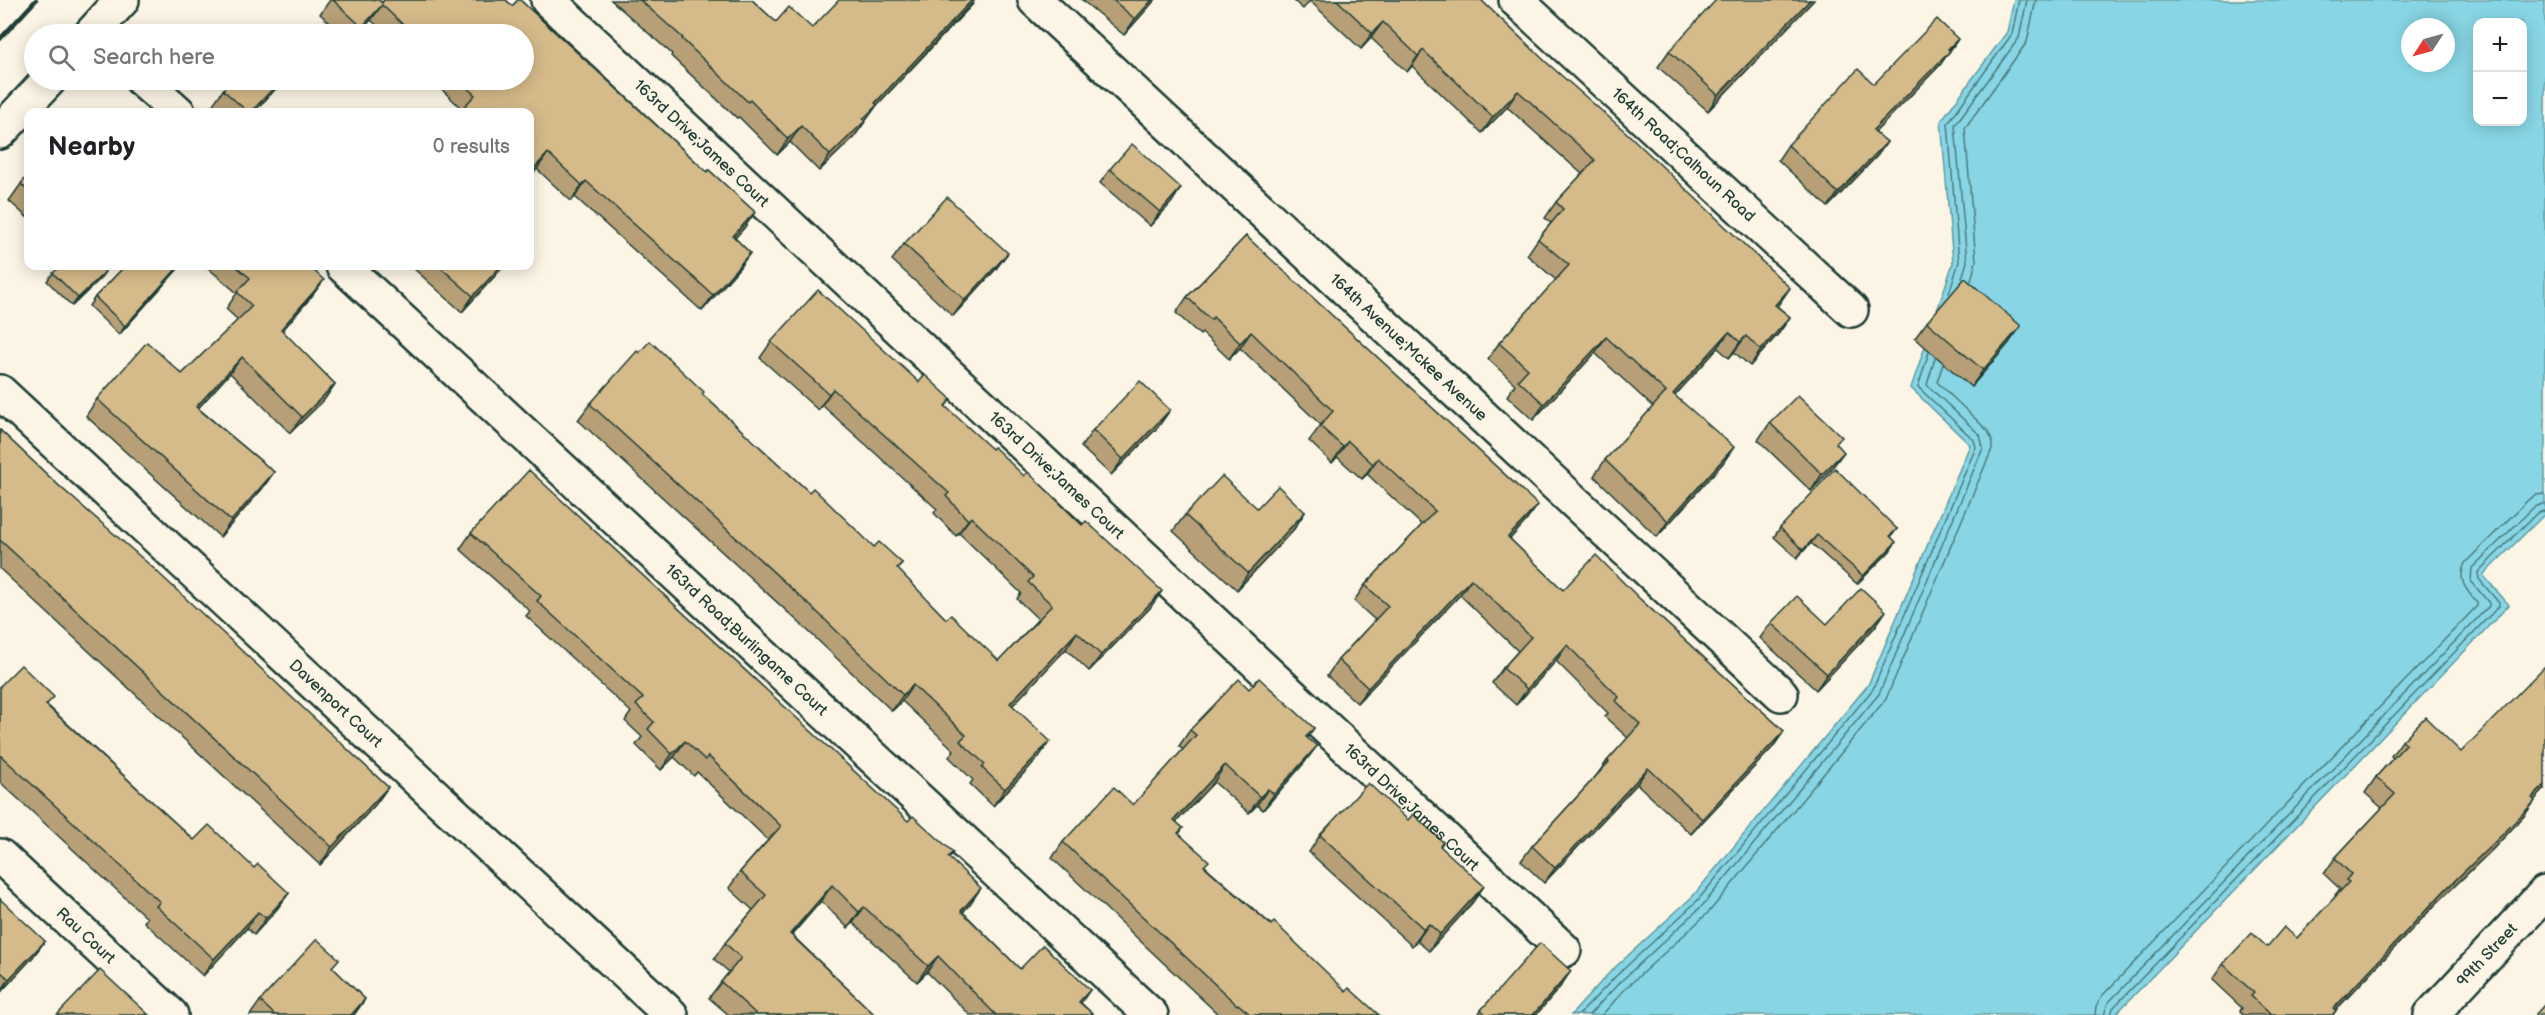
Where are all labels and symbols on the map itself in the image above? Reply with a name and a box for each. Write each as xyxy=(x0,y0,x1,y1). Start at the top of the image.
north arrow xyxy=(2401,18,2455,72)
street label: 163rd Drive;James Court xyxy=(630,76,773,211)
street label: 164th Road;Calhoun Road xyxy=(1608,84,1759,226)
street label: 164th Avenue;Mckee Avenue xyxy=(1326,270,1491,425)
street label: 163rd Drive;James Court xyxy=(985,408,1128,543)
street label: 163rd Road;Burlingame Court xyxy=(661,560,831,720)
street label: Davenport Court xyxy=(285,656,386,752)
street label: 163rd Drive;James Court xyxy=(1340,740,1483,875)
street label: Rau Court xyxy=(52,904,119,968)
street label: 99th Street xyxy=(2453,919,2521,991)

